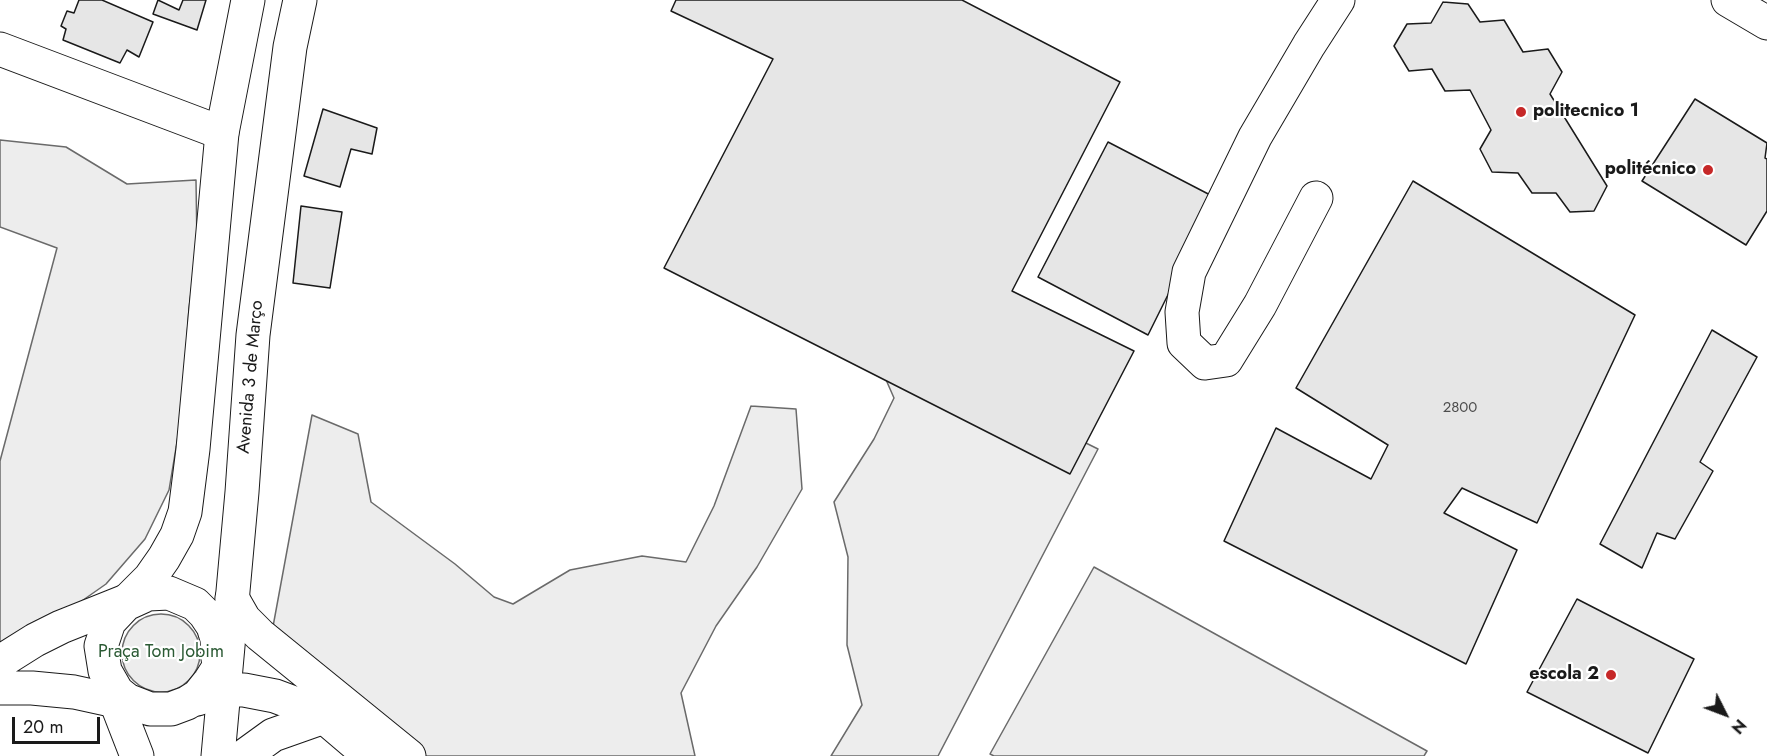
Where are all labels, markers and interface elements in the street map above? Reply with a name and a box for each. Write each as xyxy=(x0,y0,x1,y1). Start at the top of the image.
place label: politecnico 1 xyxy=(1533,101,1639,123)
marker: politecnico 1 xyxy=(1514,105,1528,119)
place label: politécnico xyxy=(1605,159,1696,181)
marker: politécnico xyxy=(1701,163,1715,177)
street label: Avenida 3 de Março xyxy=(234,299,268,455)
house number: 2800 xyxy=(1443,399,1477,417)
park label: Praça Tom Jobim xyxy=(98,642,224,664)
place label: escola 2 xyxy=(1529,664,1599,686)
marker: escola 2 xyxy=(1604,668,1618,682)
north arrow xyxy=(1695,684,1755,744)
scale bar xyxy=(15,705,104,743)
text: 20 m xyxy=(23,714,63,740)
text: N xyxy=(1726,714,1752,739)

